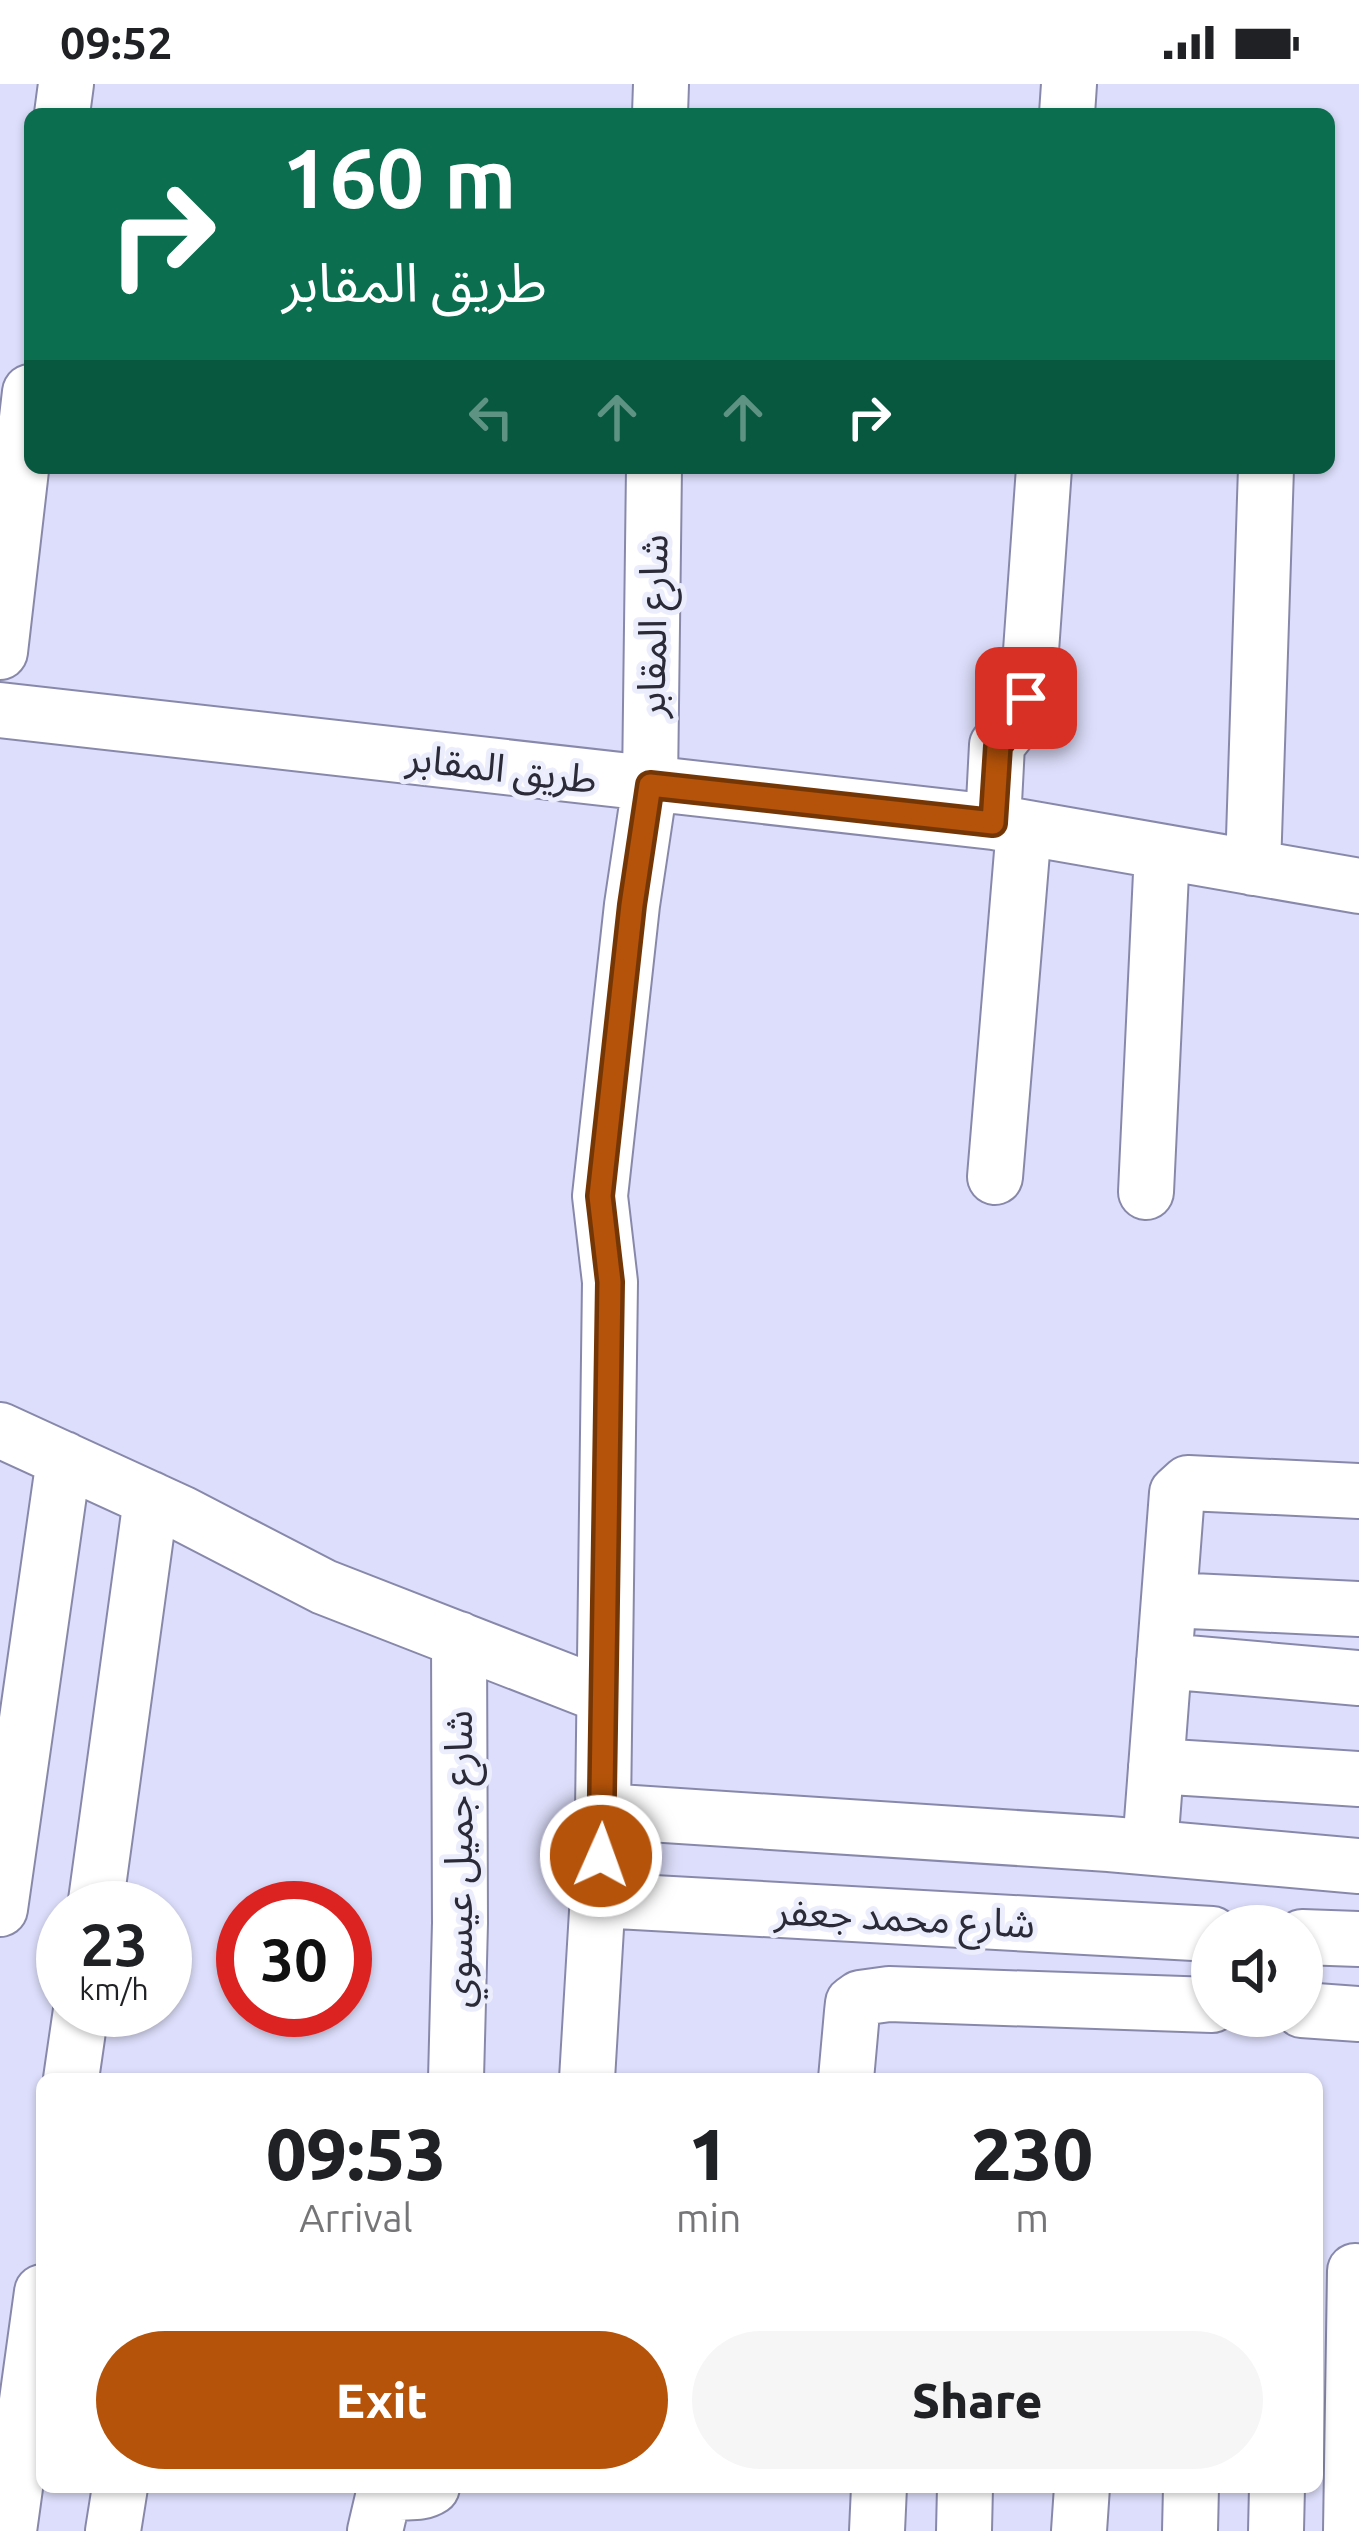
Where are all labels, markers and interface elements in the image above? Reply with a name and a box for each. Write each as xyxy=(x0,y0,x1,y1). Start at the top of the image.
text: 09:52 xyxy=(60,17,173,68)
text: 160 m xyxy=(282,130,516,224)
icon: right xyxy=(84,156,240,312)
text: طريق المقابر xyxy=(282,252,547,312)
icon: left xyxy=(458,384,524,450)
icon: ahead xyxy=(584,384,650,450)
icon: ahead xyxy=(710,384,776,450)
icon: right xyxy=(836,384,902,450)
street label: شارع المقابر xyxy=(628,534,683,719)
pin xyxy=(975,647,1077,749)
icon: arrive xyxy=(993,665,1059,731)
street label: طريق المقابر xyxy=(403,734,600,804)
street label: شارع جميل عيسوي xyxy=(436,1710,488,2008)
position arrow xyxy=(538,1793,664,1919)
speed limit sign: 30 xyxy=(216,1881,372,2037)
street label: شارع محمد جعفر xyxy=(772,1888,1036,1953)
map controls xyxy=(1191,1905,1323,2037)
button: sound xyxy=(1191,1905,1323,2037)
text: 23 xyxy=(80,1910,148,1977)
text: km/h xyxy=(79,1972,149,2006)
text: 09:53 xyxy=(266,2113,446,2194)
text: 1 xyxy=(688,2113,729,2194)
text: 230 xyxy=(971,2113,1093,2194)
text: Arrival xyxy=(299,2196,413,2239)
text: min xyxy=(676,2196,741,2239)
text: m xyxy=(1015,2196,1049,2239)
button: Exit xyxy=(96,2331,668,2469)
button: Share xyxy=(692,2331,1263,2469)

